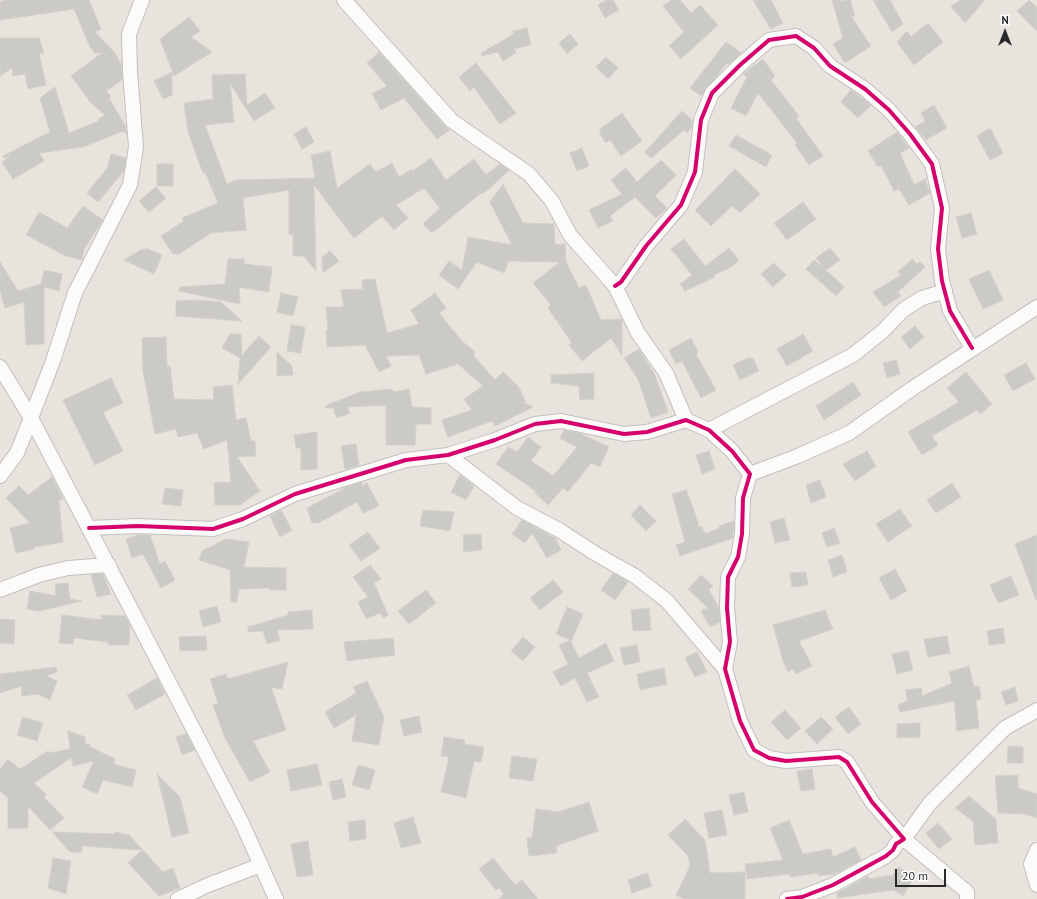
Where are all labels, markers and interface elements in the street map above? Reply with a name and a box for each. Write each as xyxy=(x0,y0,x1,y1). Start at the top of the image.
north arrow xyxy=(985,12,1025,52)
text: N xyxy=(1001,13,1009,27)
scale bar xyxy=(897,861,948,887)
text: 20 m xyxy=(902,868,928,883)

